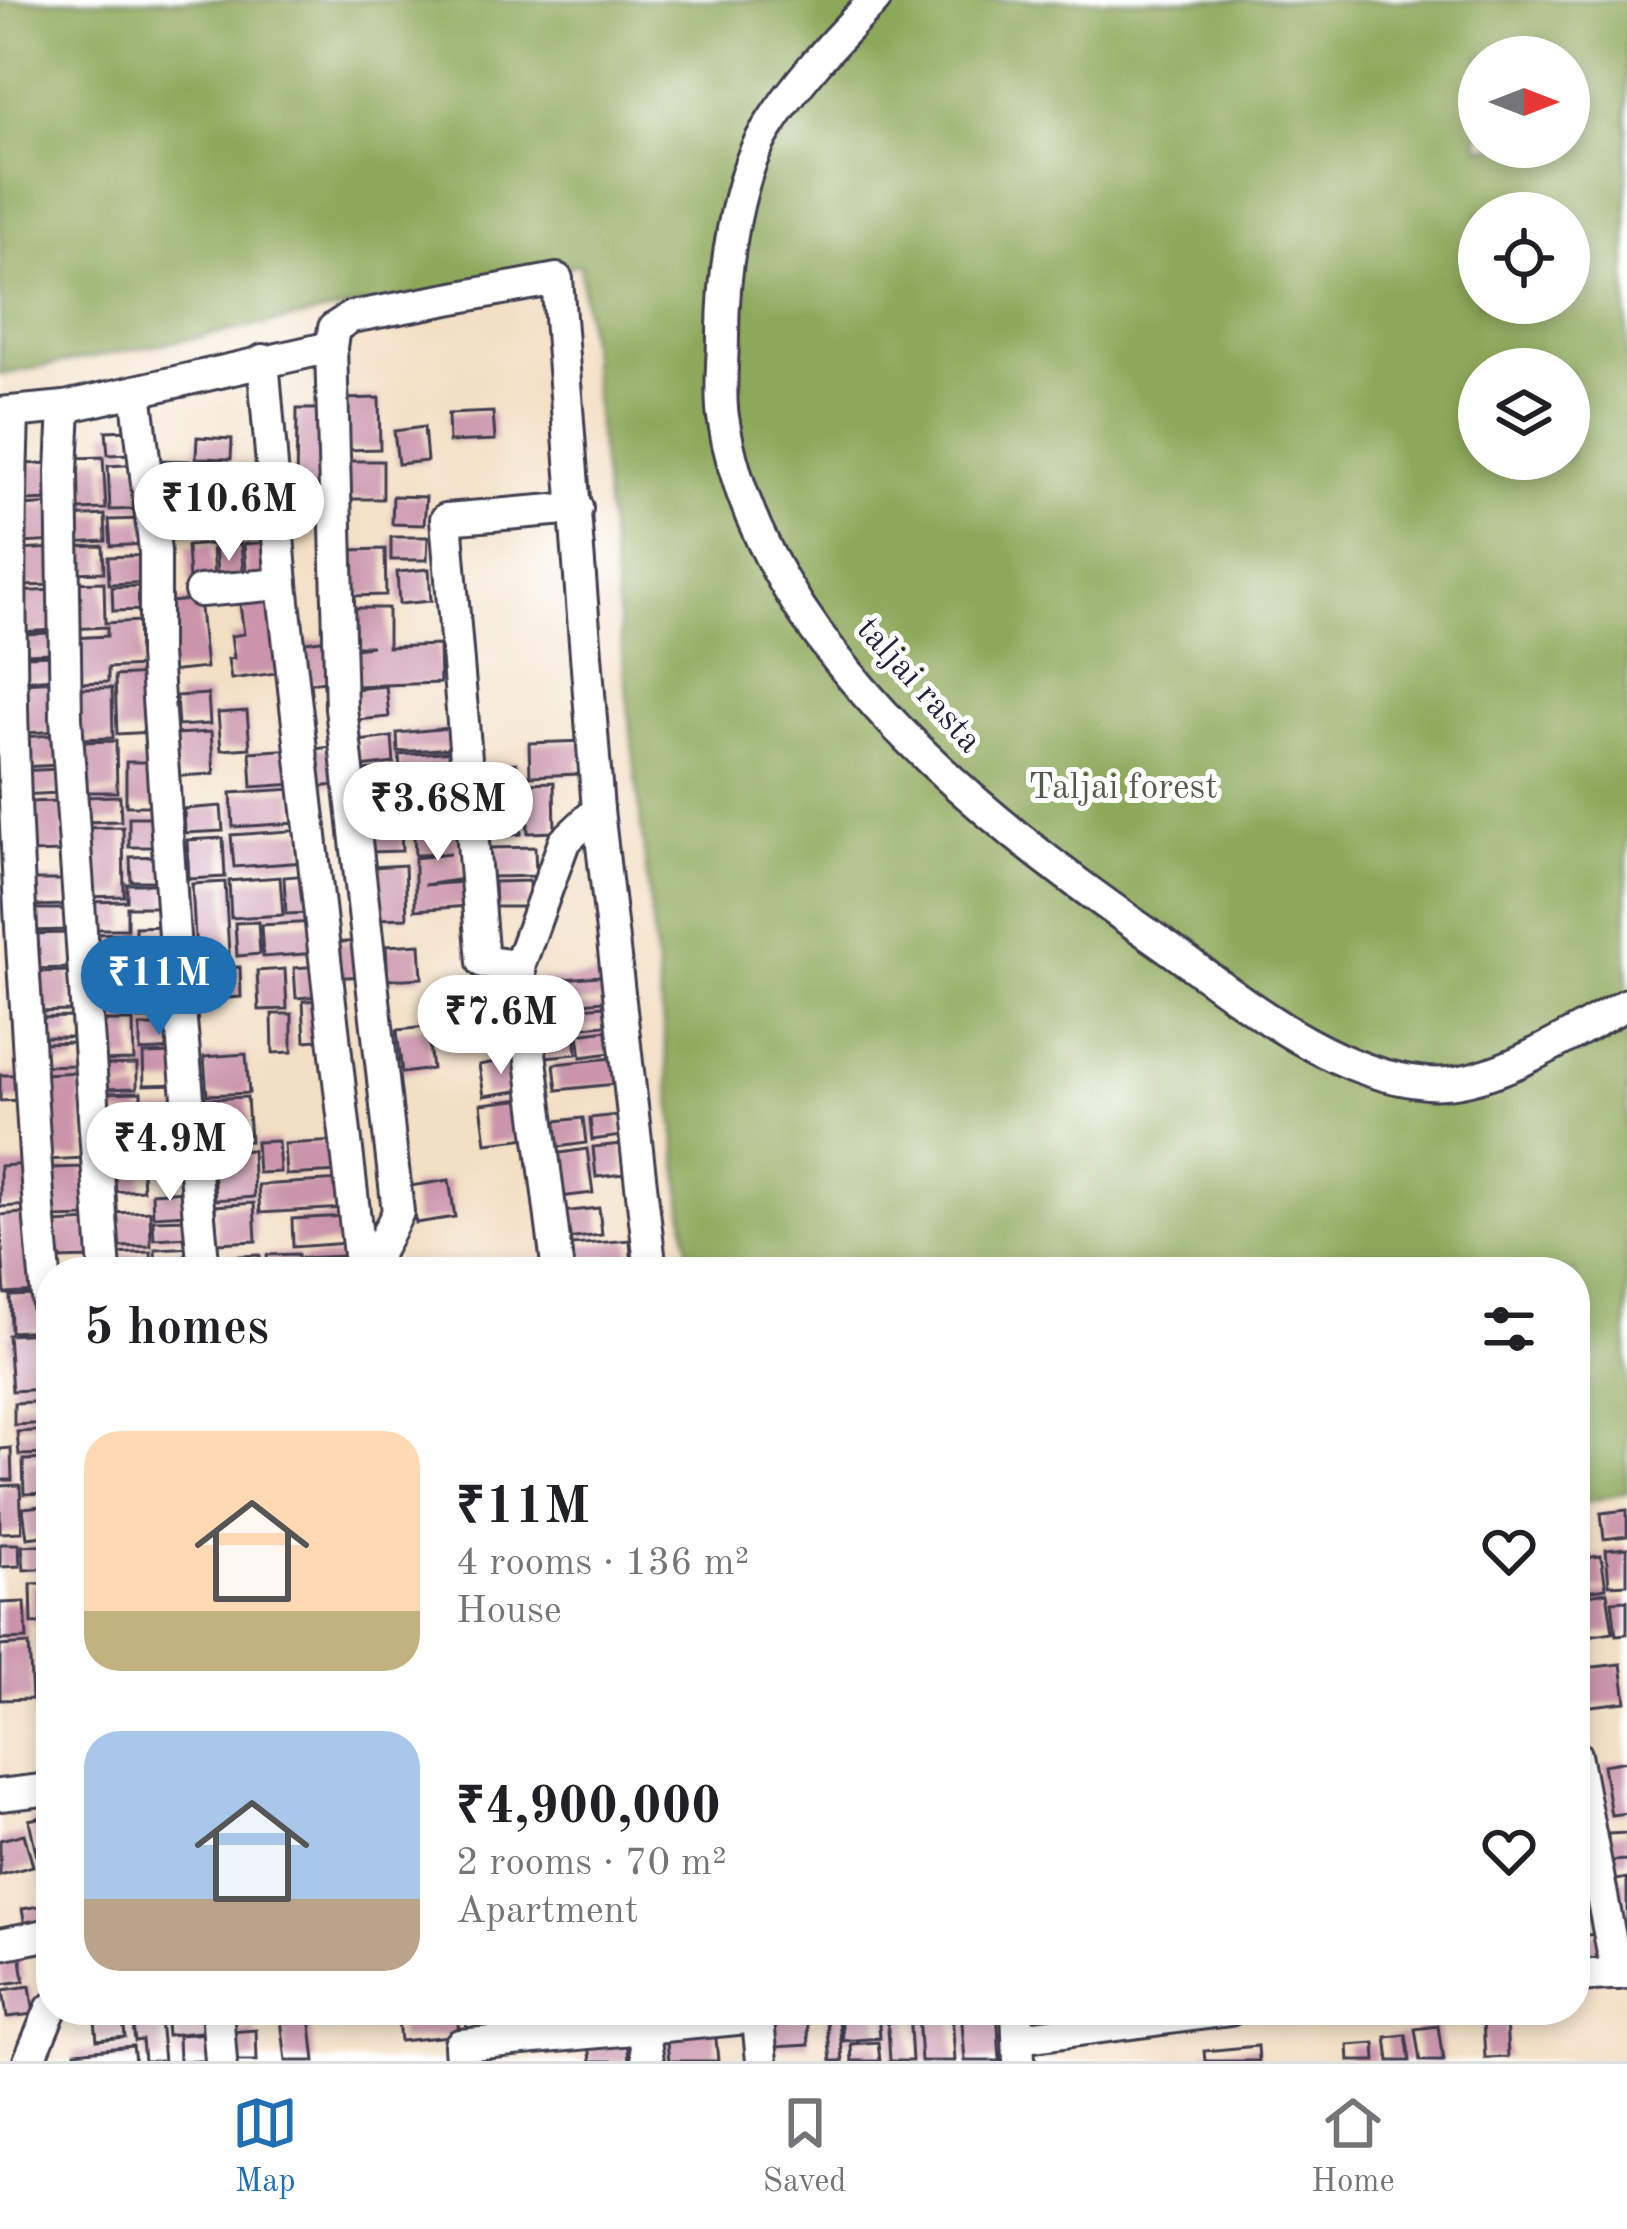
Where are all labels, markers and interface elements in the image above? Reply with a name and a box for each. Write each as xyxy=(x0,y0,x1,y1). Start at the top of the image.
north arrow xyxy=(1458,36,1590,168)
map controls xyxy=(1458,36,1590,480)
button: locate xyxy=(1458,192,1590,324)
button: layers xyxy=(1458,348,1590,480)
pin: ₹10.6M xyxy=(131,462,327,564)
text: ₹10.6M xyxy=(161,481,297,520)
street label: taljai rasta xyxy=(848,612,988,761)
pin: ₹3.68M xyxy=(340,762,536,864)
park label: Taljai forest xyxy=(1028,771,1218,807)
text: ₹3.68M xyxy=(370,781,506,820)
pin: ₹11M xyxy=(88,936,230,1038)
text: ₹11M xyxy=(108,955,210,994)
pin: ₹7.6M xyxy=(417,975,585,1077)
text: ₹7.6M xyxy=(444,994,558,1033)
pin: ₹4.9M xyxy=(86,1102,254,1204)
text: ₹4.9M xyxy=(113,1121,227,1160)
icon: filters xyxy=(1476,1296,1542,1362)
text: 5 homes xyxy=(84,1304,269,1355)
icon: home xyxy=(180,1479,324,1623)
text: ₹11M xyxy=(456,1483,590,1534)
icon: heart xyxy=(1476,1518,1542,1584)
text: 4 rooms · 136 m² xyxy=(456,1544,749,1583)
text: House xyxy=(456,1592,562,1631)
icon: home xyxy=(180,1779,324,1923)
text: ₹4,900,000 xyxy=(456,1783,721,1834)
icon: heart xyxy=(1476,1818,1542,1884)
text: 2 rooms · 70 m² xyxy=(456,1844,727,1883)
text: Apartment xyxy=(456,1892,639,1931)
tab: Map xyxy=(232,2090,298,2203)
tab: Saved xyxy=(763,2090,847,2203)
tab: Home xyxy=(1311,2090,1395,2203)

